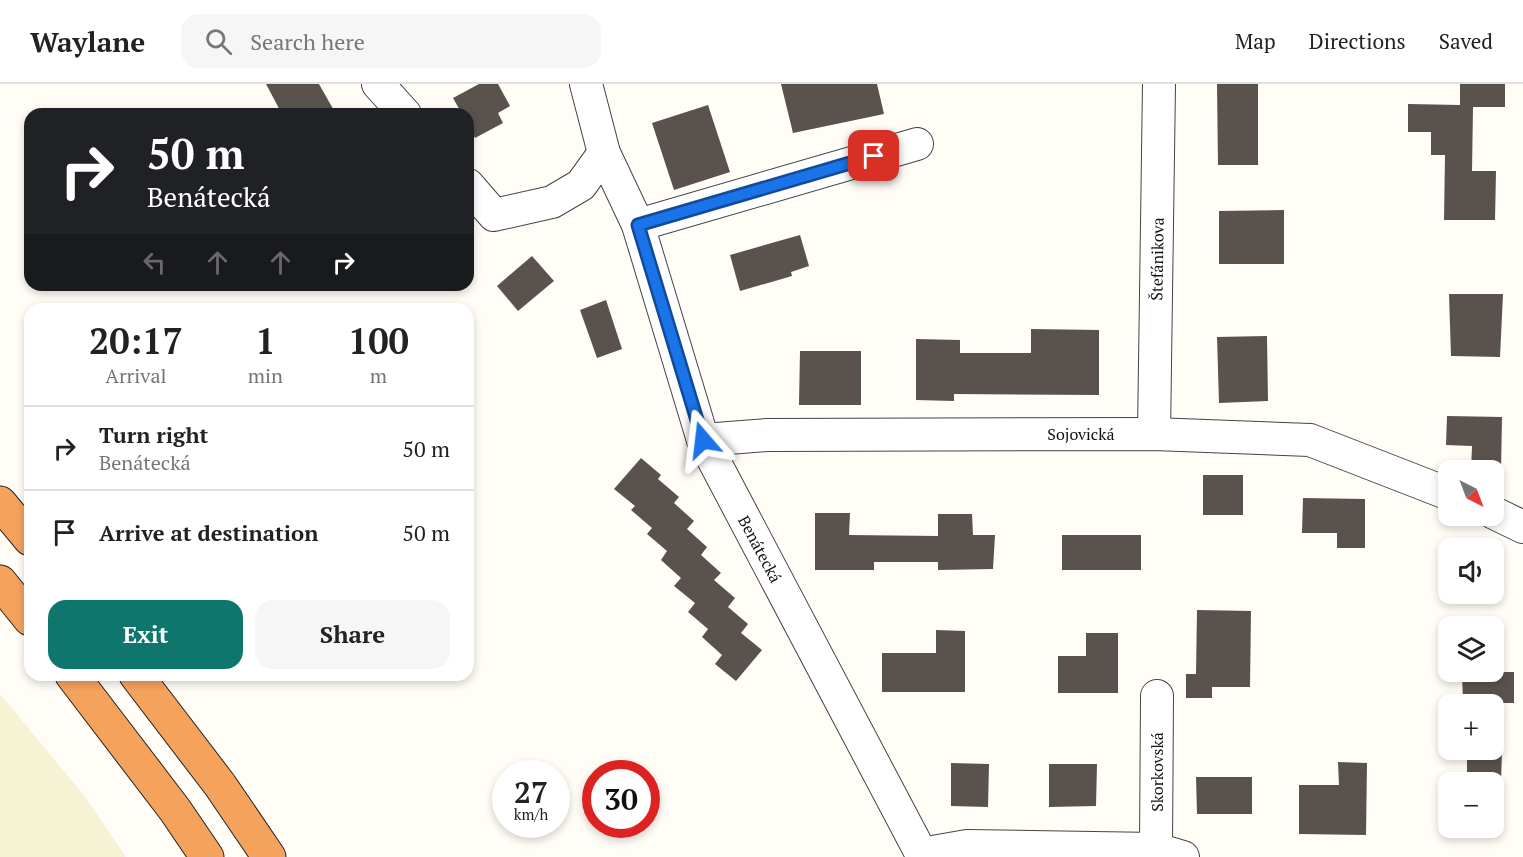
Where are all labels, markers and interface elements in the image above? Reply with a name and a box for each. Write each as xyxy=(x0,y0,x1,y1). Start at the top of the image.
search box xyxy=(181,14,601,68)
text: Waylane xyxy=(30,23,145,60)
icon: search xyxy=(202,25,235,58)
text: Search here xyxy=(250,27,365,56)
text: Map xyxy=(1235,27,1276,55)
text: Directions xyxy=(1309,27,1406,55)
text: Saved xyxy=(1439,27,1493,55)
text: 50 m xyxy=(147,125,245,181)
pin xyxy=(848,130,899,181)
icon: right xyxy=(48,132,126,210)
icon: arrive xyxy=(857,139,890,172)
text: Benátecká xyxy=(147,179,271,215)
street label: Štefánikova xyxy=(1145,217,1169,301)
icon: left xyxy=(138,246,171,279)
icon: ahead xyxy=(201,246,234,279)
icon: ahead xyxy=(264,246,297,279)
icon: right xyxy=(327,246,360,279)
text: 20:17 xyxy=(89,317,183,364)
text: 1 xyxy=(255,317,276,364)
text: 100 xyxy=(348,317,409,364)
text: Arrival xyxy=(105,362,167,389)
text: min xyxy=(248,362,283,389)
text: m xyxy=(370,362,387,389)
position arrow xyxy=(671,408,735,472)
text: Turn right xyxy=(99,420,208,449)
street label: Sojovická xyxy=(1047,423,1115,445)
icon: right xyxy=(48,432,81,465)
text: 50 m xyxy=(402,434,450,463)
text: Benátecká xyxy=(99,449,191,476)
north arrow xyxy=(1438,460,1504,526)
map controls xyxy=(1438,460,1504,838)
street label: Benátecká xyxy=(733,511,787,587)
icon: arrive xyxy=(48,516,81,549)
text: Arrive at destination xyxy=(99,518,318,547)
text: 50 m xyxy=(402,518,450,547)
button: sound xyxy=(1438,538,1504,604)
button: Exit xyxy=(48,600,243,669)
button: Share xyxy=(255,600,450,669)
button: layers xyxy=(1438,616,1504,682)
button: + xyxy=(1438,694,1504,760)
street label: Skorkovská xyxy=(1146,732,1168,812)
speed limit sign: 30 xyxy=(582,760,660,838)
text: 27 xyxy=(514,772,548,812)
button: − xyxy=(1438,772,1504,838)
text: km/h xyxy=(514,804,548,824)

